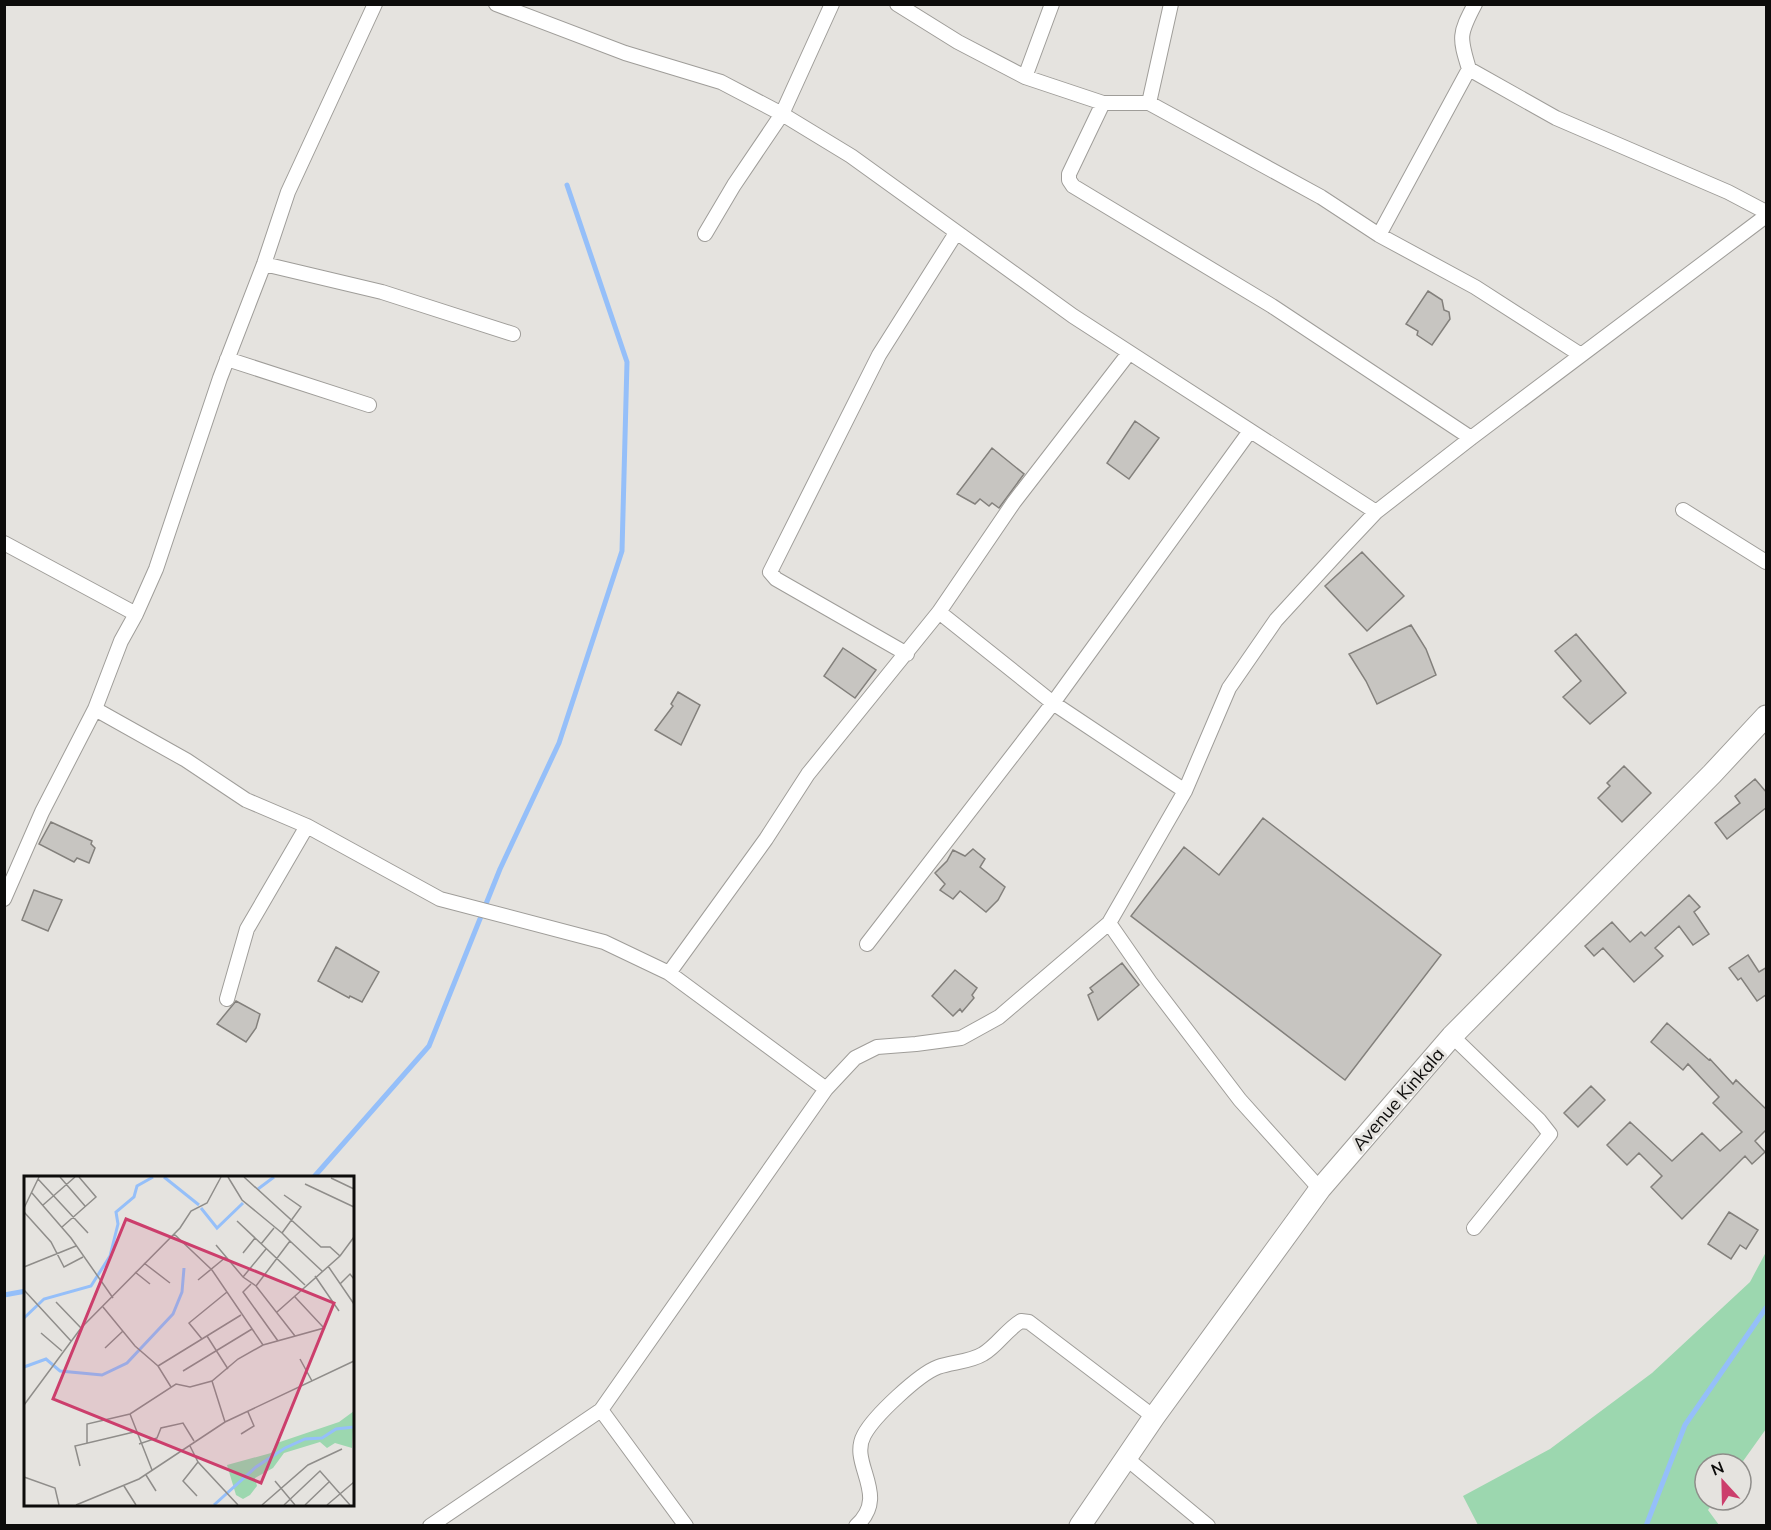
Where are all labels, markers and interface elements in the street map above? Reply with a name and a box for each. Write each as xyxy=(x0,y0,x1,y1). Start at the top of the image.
street label: Avenue Kinkala xyxy=(1347,1043,1449,1155)
inset map xyxy=(24,1176,354,1506)
north arrow xyxy=(1693,1452,1753,1512)
text: N xyxy=(1708,1457,1727,1480)

